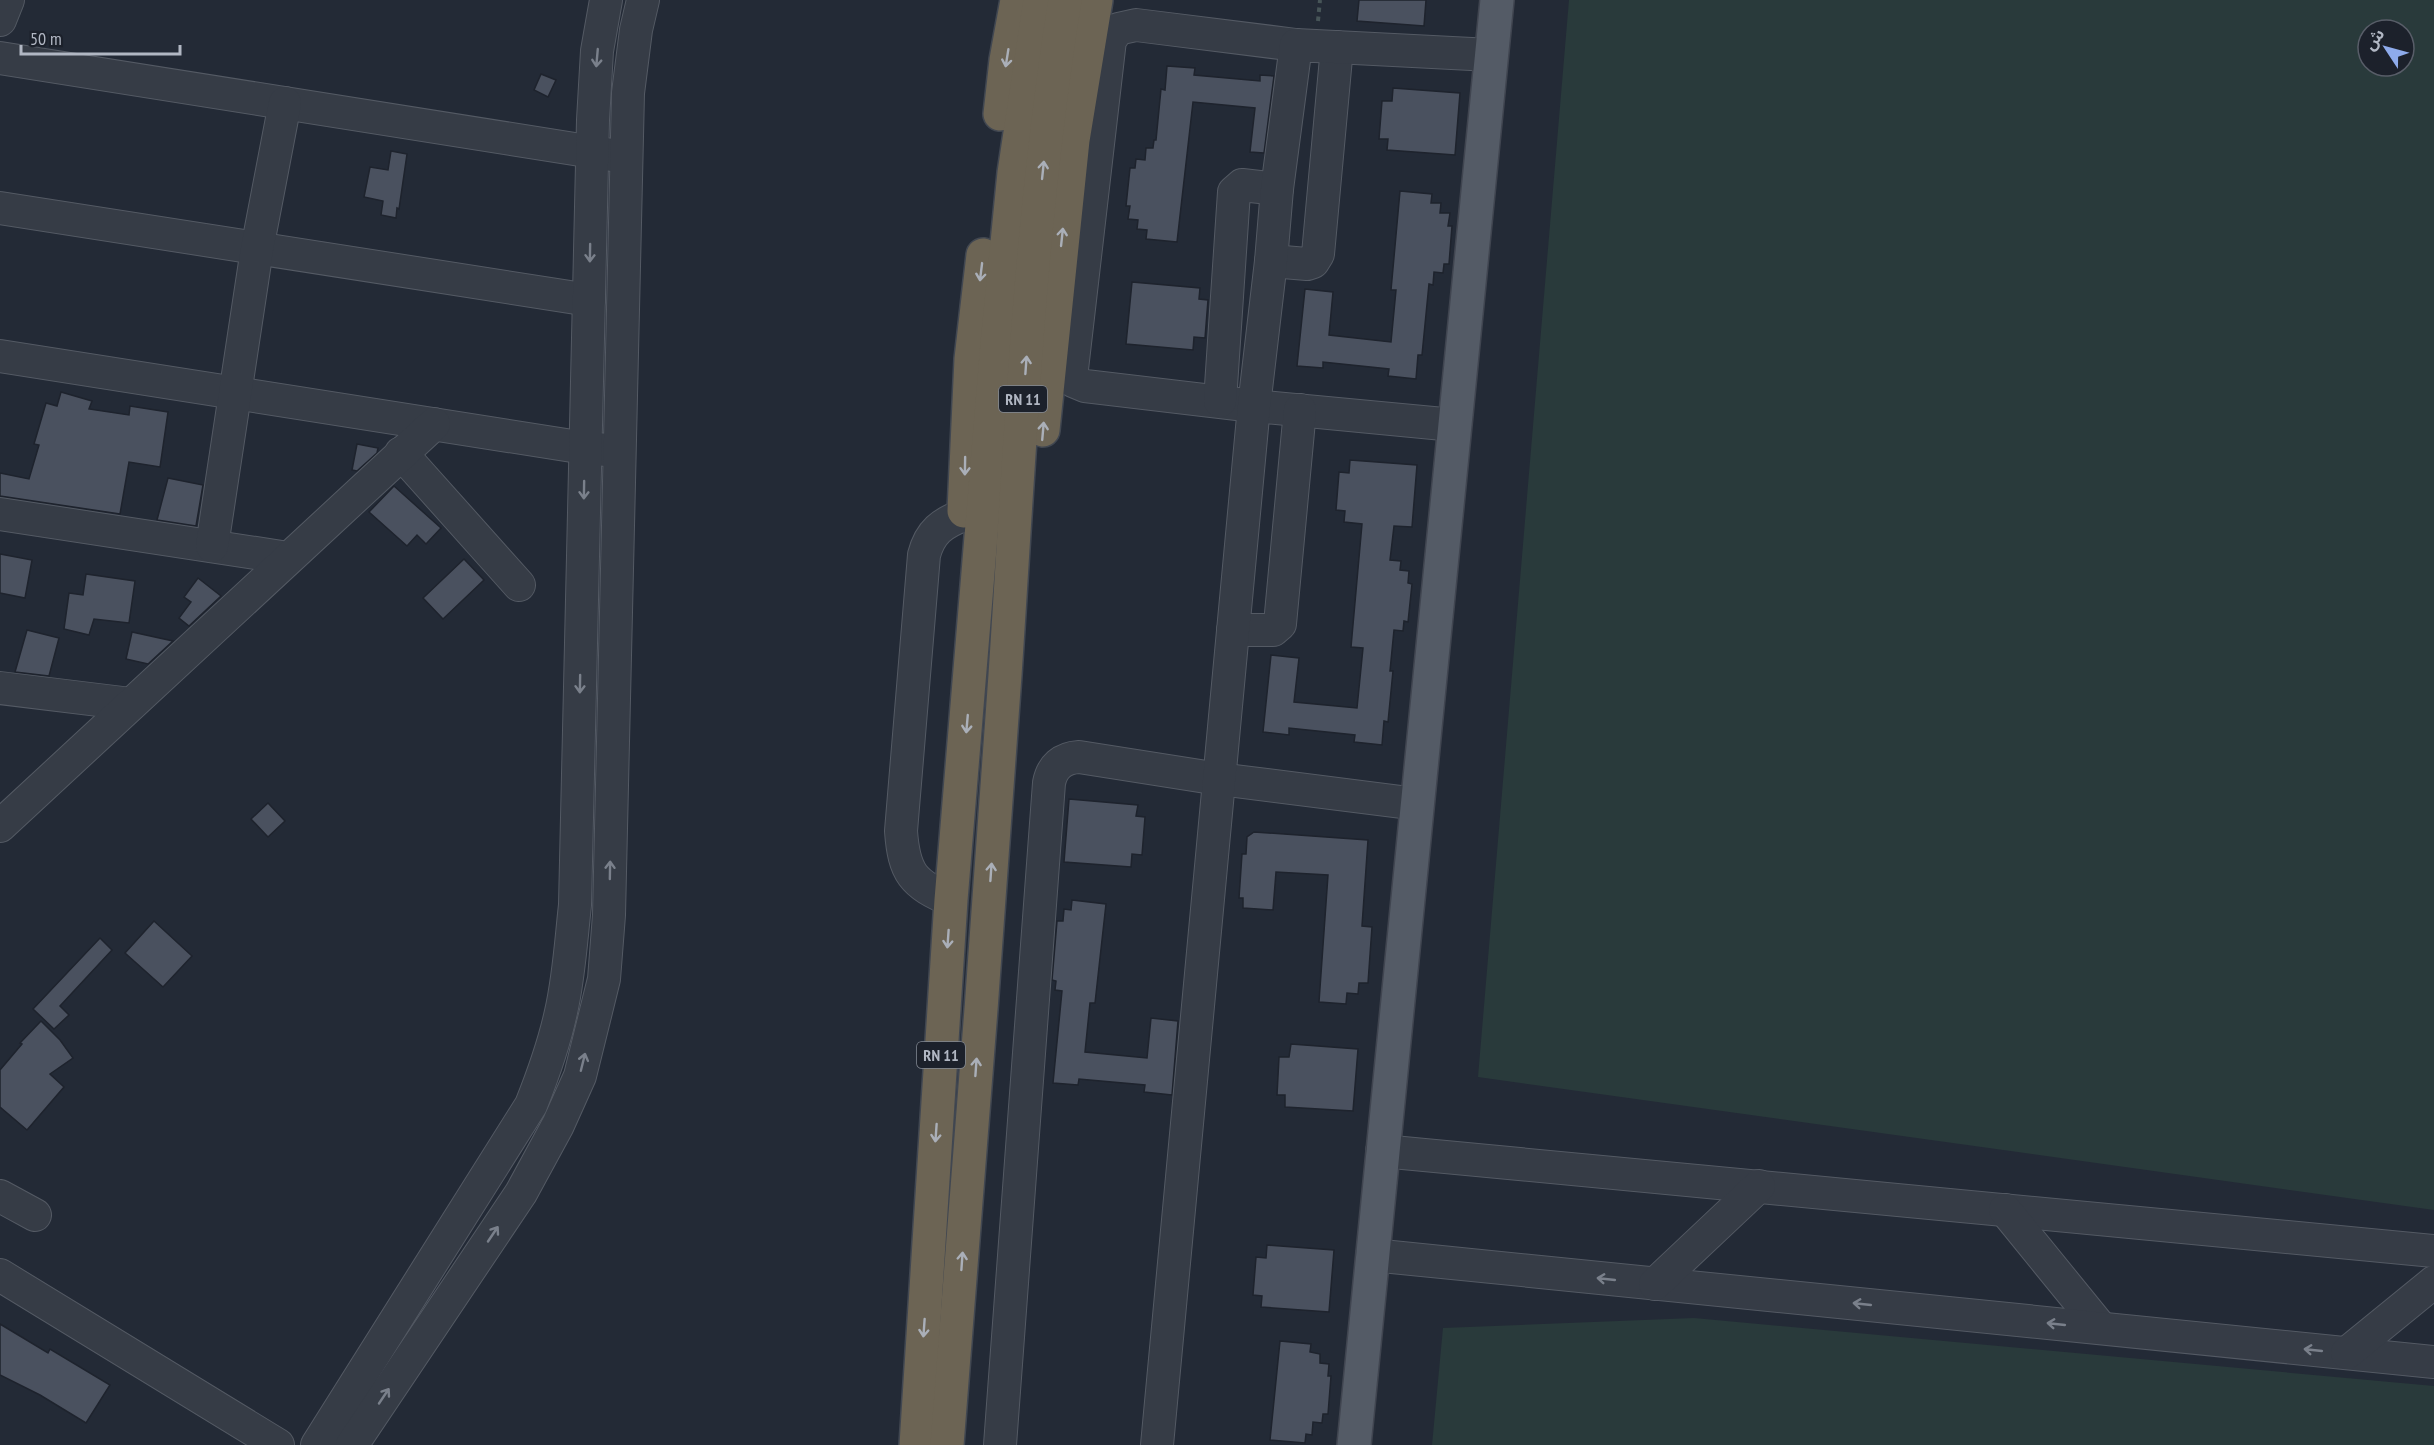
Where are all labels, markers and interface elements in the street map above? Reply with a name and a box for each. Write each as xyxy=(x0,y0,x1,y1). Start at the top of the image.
scale bar xyxy=(21,18,180,56)
north arrow xyxy=(2356,18,2416,78)
text: ش xyxy=(2359,24,2388,54)
text: 50 m xyxy=(30,27,62,50)
one-way arrow xyxy=(591,47,602,67)
one-way arrow xyxy=(1001,47,1012,67)
one-way arrow xyxy=(1037,161,1048,181)
one-way arrow xyxy=(1057,227,1068,247)
one-way arrow xyxy=(584,242,595,262)
one-way arrow xyxy=(976,262,987,281)
one-way arrow xyxy=(1020,355,1031,375)
road number: RN 11 xyxy=(999,386,1047,412)
one-way arrow xyxy=(1038,421,1049,441)
one-way arrow xyxy=(959,456,971,476)
one-way arrow xyxy=(579,479,590,499)
one-way arrow xyxy=(574,674,586,694)
one-way arrow xyxy=(961,713,972,733)
one-way arrow xyxy=(604,861,616,881)
one-way arrow xyxy=(986,863,997,883)
one-way arrow xyxy=(943,928,954,948)
road number: RN 11 xyxy=(917,1042,965,1068)
one-way arrow xyxy=(577,1053,589,1072)
one-way arrow xyxy=(971,1057,982,1077)
one-way arrow xyxy=(930,1123,941,1143)
one-way arrow xyxy=(487,1227,499,1243)
one-way arrow xyxy=(956,1252,967,1272)
one-way arrow xyxy=(1596,1273,1616,1284)
one-way arrow xyxy=(1853,1298,1873,1309)
one-way arrow xyxy=(918,1317,929,1337)
one-way arrow xyxy=(2047,1318,2067,1329)
one-way arrow xyxy=(2304,1344,2324,1355)
one-way arrow xyxy=(378,1388,390,1405)

